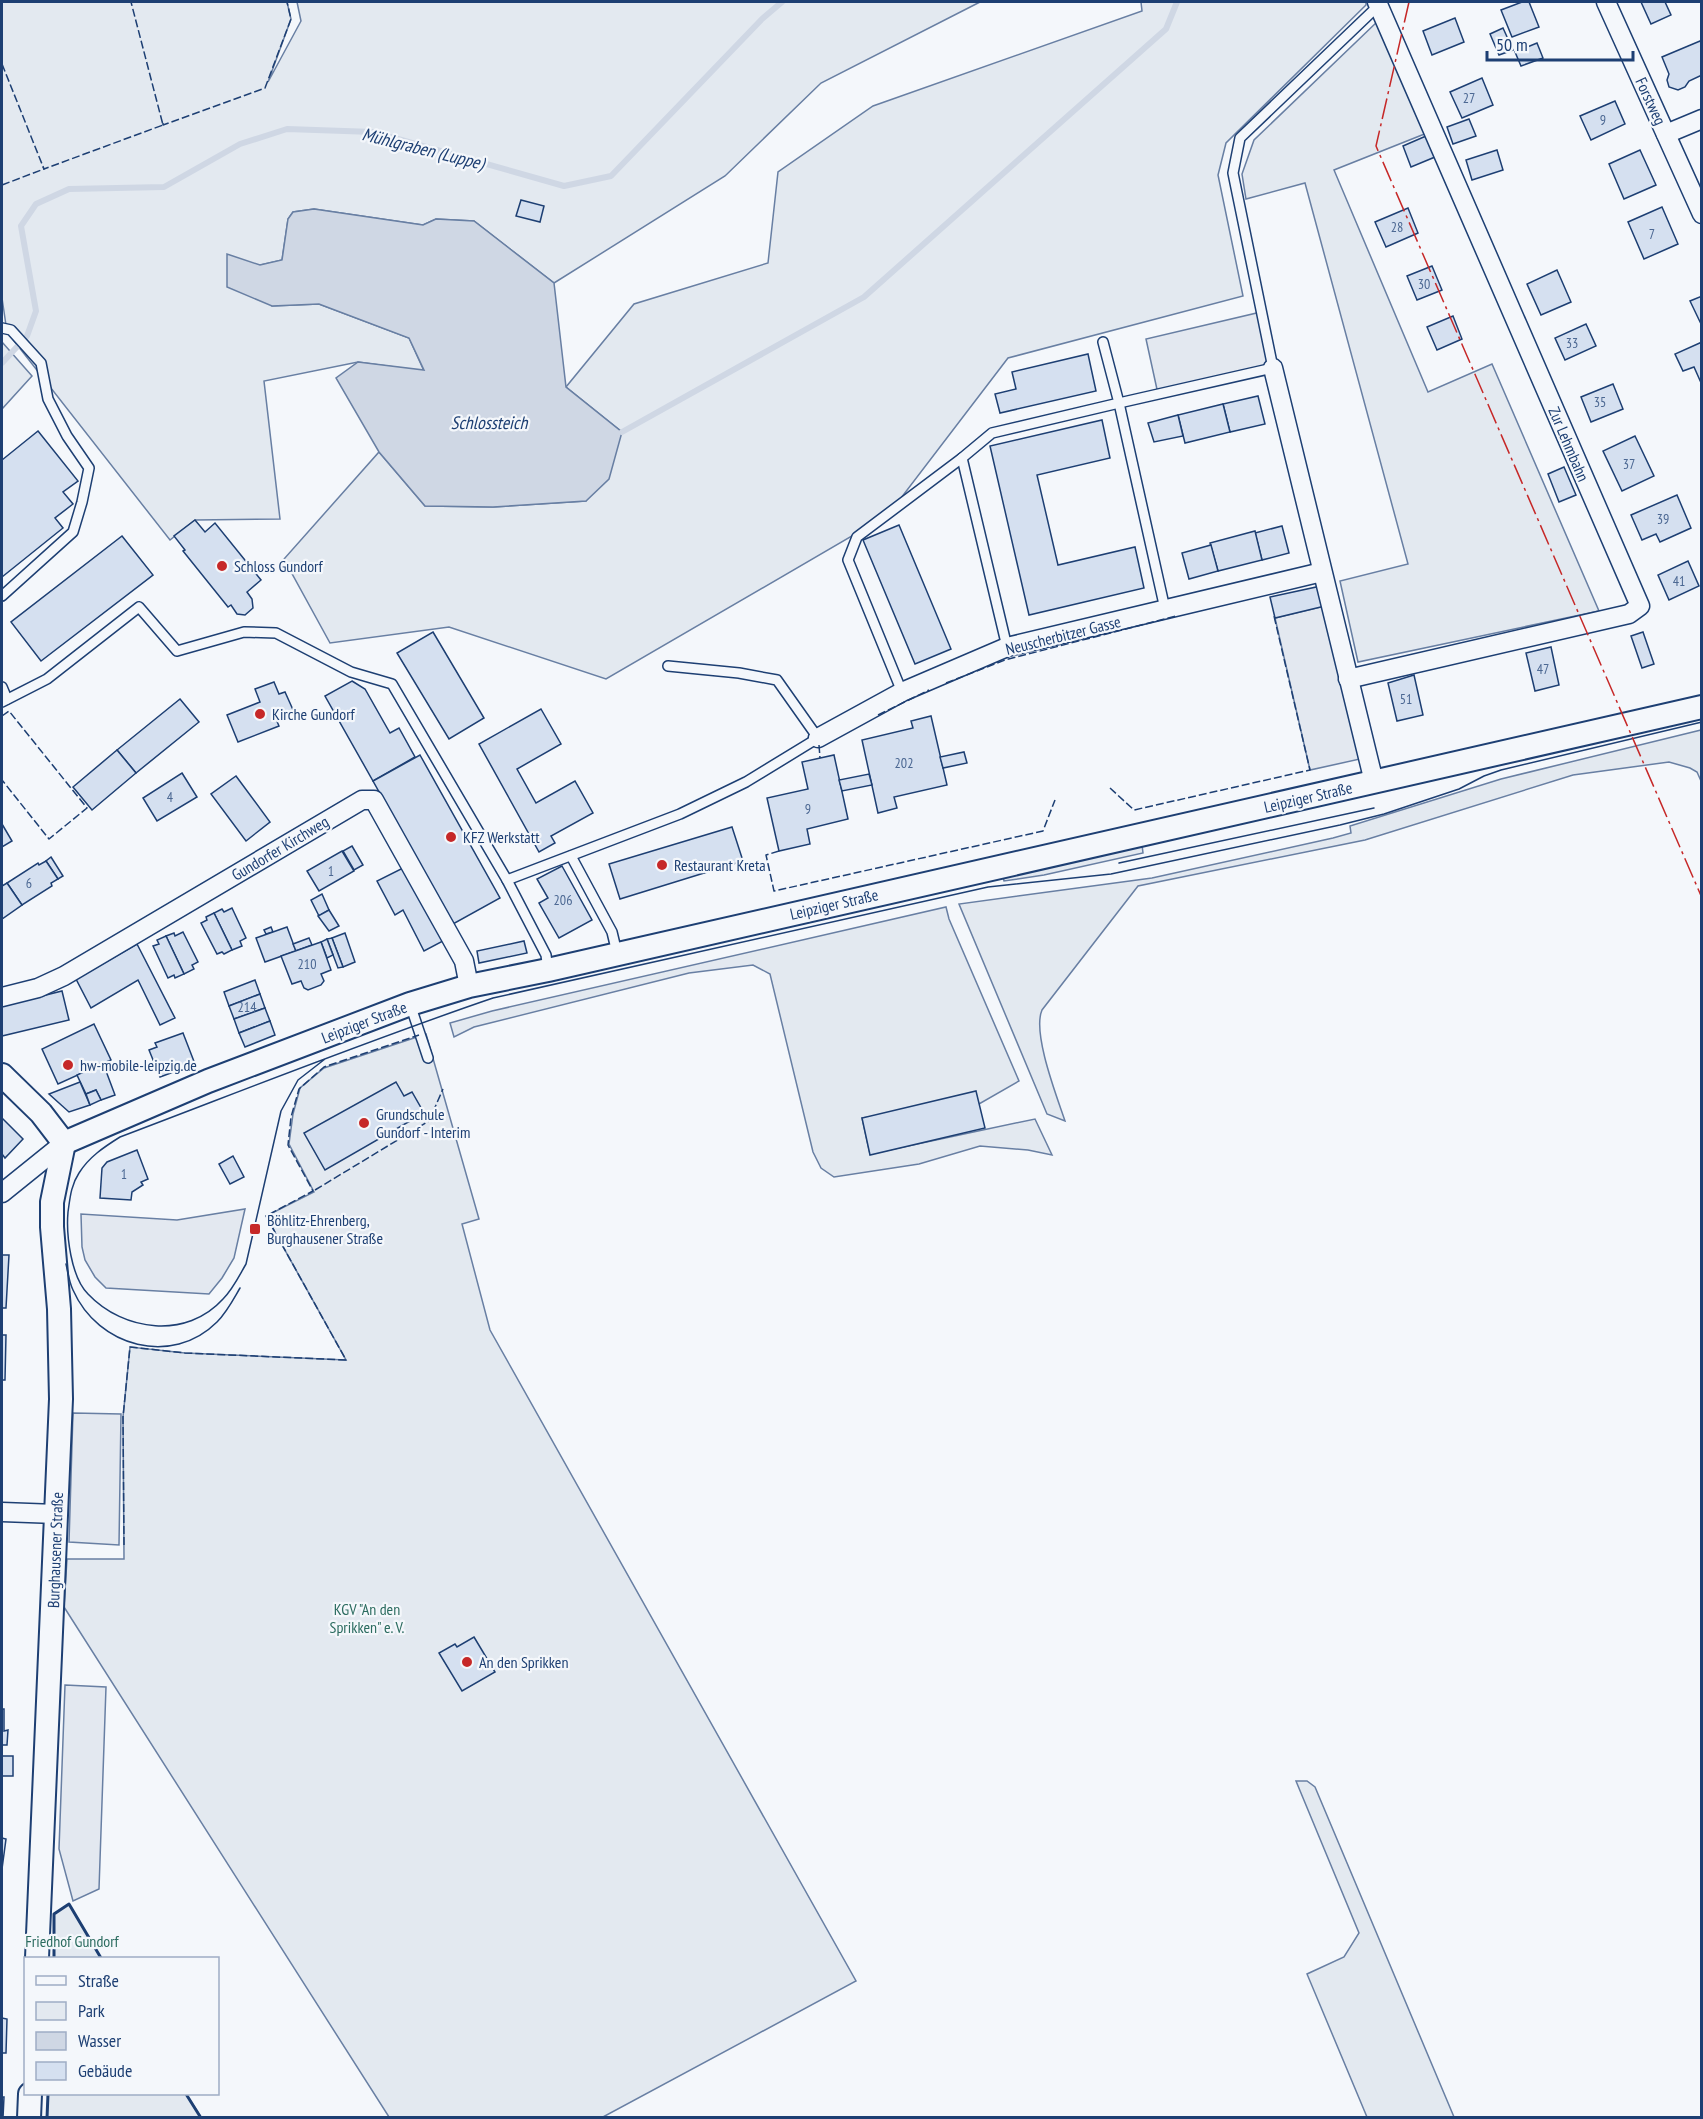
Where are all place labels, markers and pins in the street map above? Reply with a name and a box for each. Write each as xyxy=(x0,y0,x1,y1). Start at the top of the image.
place label: Schloss Gundorf xyxy=(234,556,323,576)
marker: Schloss Gundorf xyxy=(215,559,229,573)
place label: Kirche Gundorf xyxy=(272,704,356,724)
marker: Kirche Gundorf xyxy=(253,707,267,721)
place label: KFZ Werkstatt xyxy=(463,827,540,847)
marker: KFZ Werkstatt xyxy=(444,830,458,844)
place label: Restaurant Kreta xyxy=(674,855,766,875)
marker: Restaurant Kreta xyxy=(655,858,669,872)
place label: hw-mobile-leipzig.de xyxy=(80,1055,197,1075)
marker: hw-mobile-leipzig.de xyxy=(61,1058,75,1072)
place label: Grundschule Gundorf - Interim xyxy=(376,1104,470,1142)
marker: Grundschule Gundorf - Interim xyxy=(357,1116,371,1130)
place label: Böhlitz-Ehrenberg, Burghausener Straße xyxy=(267,1210,383,1248)
marker: Böhlitz-Ehrenberg, Burghausener Straße xyxy=(248,1222,262,1236)
place label: An den Sprikken xyxy=(479,1652,569,1672)
marker: An den Sprikken xyxy=(460,1655,474,1669)

